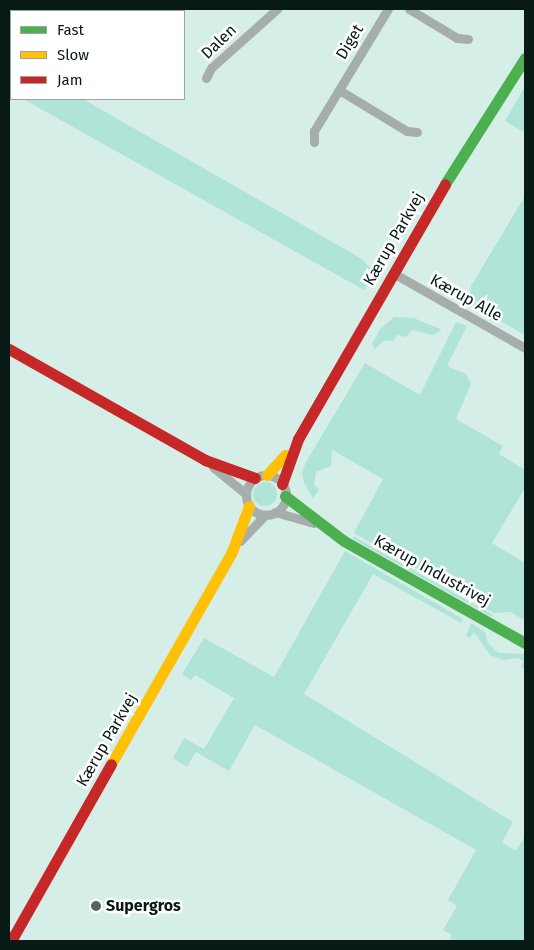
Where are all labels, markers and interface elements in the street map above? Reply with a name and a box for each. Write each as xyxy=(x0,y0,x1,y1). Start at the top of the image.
legend xyxy=(10,10,185,100)
text: Fast xyxy=(57,21,84,39)
street label: Dalen xyxy=(197,21,241,63)
street label: Diget xyxy=(332,21,368,63)
text: Slow xyxy=(57,46,89,64)
text: Jam xyxy=(57,71,83,89)
street label: Kærup Parkvej xyxy=(360,189,428,289)
street label: Kærup Alle xyxy=(427,270,505,326)
street label: Kærup Industrivej xyxy=(370,531,494,611)
street label: Kærup Parkvej xyxy=(73,690,141,790)
place label: Supergros xyxy=(106,896,181,916)
marker: Supergros xyxy=(90,900,102,912)

